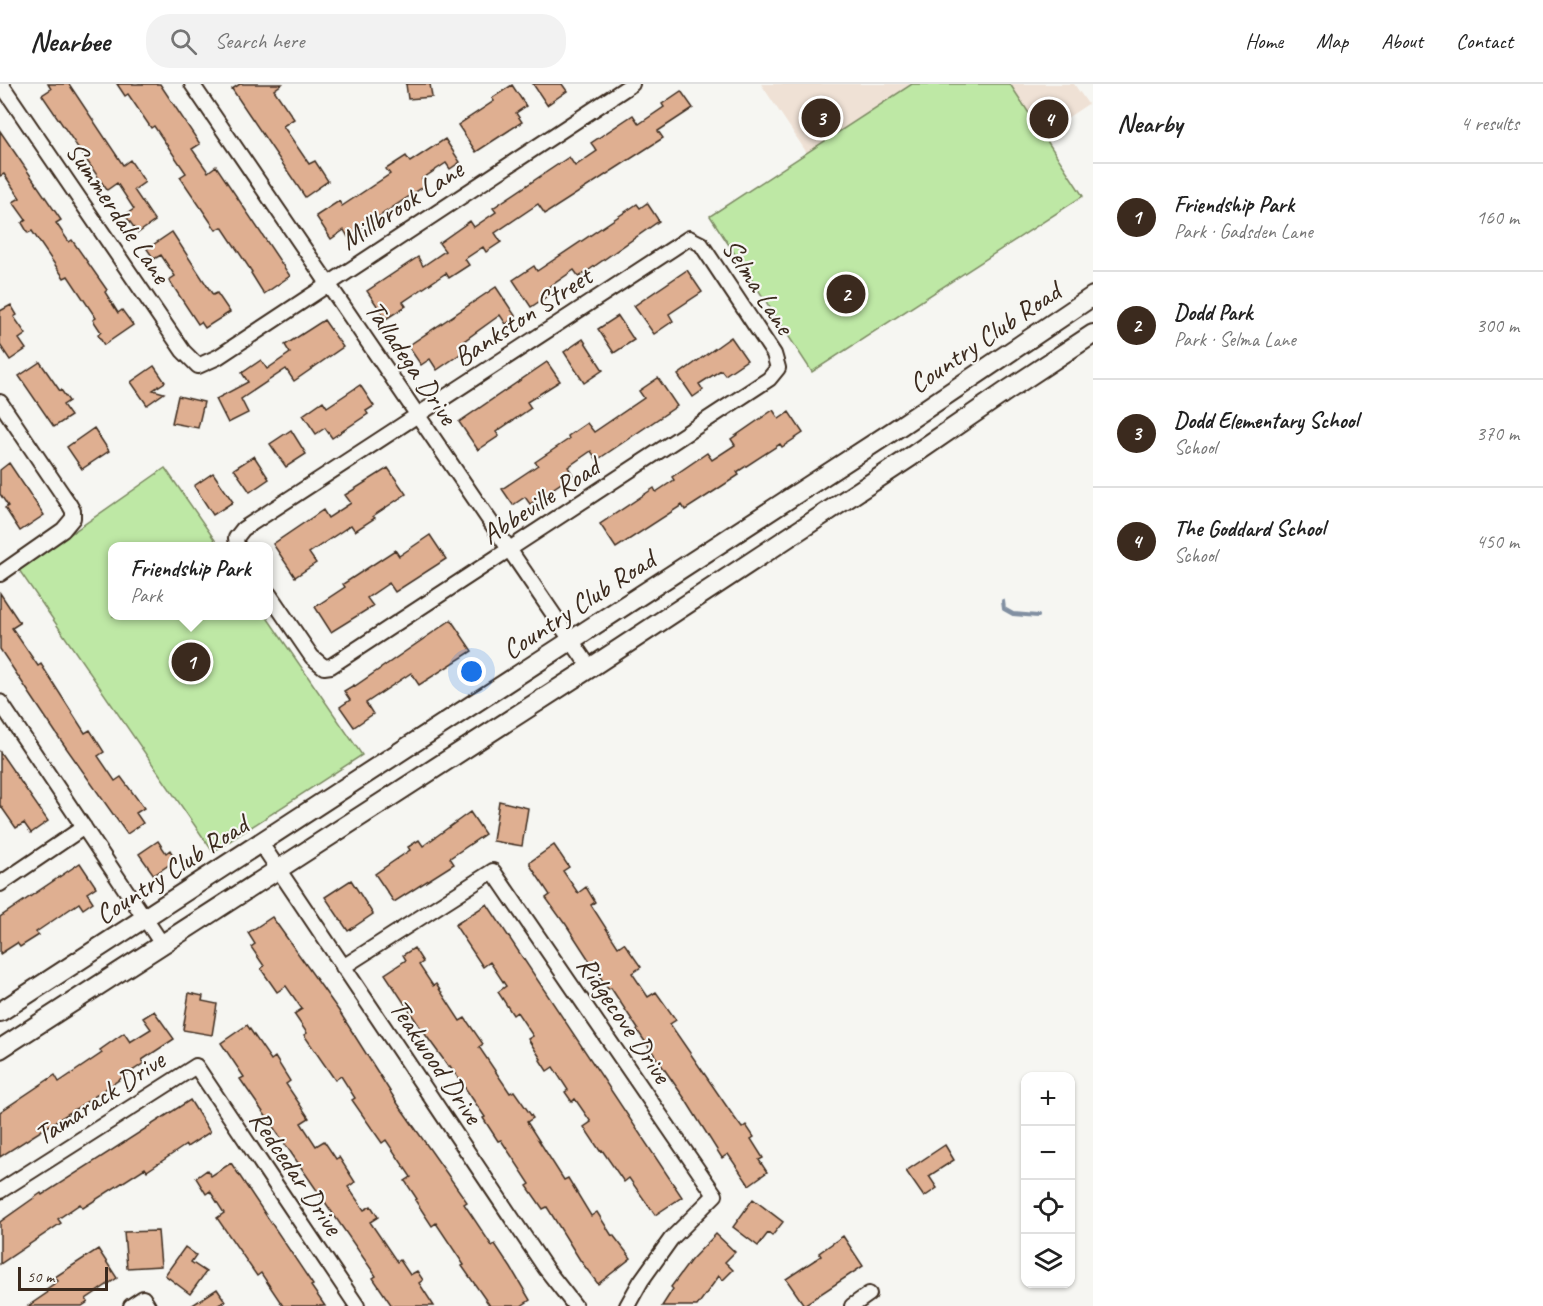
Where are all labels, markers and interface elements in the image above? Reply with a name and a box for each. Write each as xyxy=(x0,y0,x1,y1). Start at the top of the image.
search box xyxy=(146,14,566,68)
text: Nearbee xyxy=(30,24,110,59)
icon: search xyxy=(167,25,200,58)
text: Search here xyxy=(215,27,304,55)
text: Home xyxy=(1245,28,1283,54)
text: Map xyxy=(1316,28,1348,54)
text: About xyxy=(1381,28,1423,54)
text: Contact xyxy=(1456,28,1513,54)
pin: 3 xyxy=(802,96,840,141)
pin: 4 xyxy=(1030,96,1068,141)
text: Nearby xyxy=(1117,107,1182,140)
text: 4 results xyxy=(1460,111,1519,136)
street label: Summerdale Lane xyxy=(58,135,180,291)
street label: Millbrook Lane xyxy=(333,151,471,257)
text: Friendship Park xyxy=(1174,191,1294,219)
text: 1 xyxy=(1132,205,1141,230)
text: 160 m xyxy=(1476,205,1519,230)
text: Park · Gadsden Lane xyxy=(1174,219,1313,244)
street label: Selma Lane xyxy=(715,232,804,342)
street label: Bankston Street xyxy=(446,257,600,374)
pin: 2 xyxy=(826,272,866,316)
street label: Country Club Road xyxy=(902,272,1070,401)
street label: Talladega Drive xyxy=(357,294,467,433)
text: Dodd Park xyxy=(1174,299,1252,327)
text: 2 xyxy=(1132,313,1141,338)
text: 300 m xyxy=(1476,313,1519,338)
text: Park · Selma Lane xyxy=(1174,327,1296,352)
text: Dodd Elementary School xyxy=(1174,407,1358,435)
text: 3 xyxy=(1132,421,1141,446)
text: 370 m xyxy=(1476,421,1519,446)
text: School xyxy=(1174,435,1217,460)
street label: Abbeville Road xyxy=(474,447,609,552)
text: The Goddard School xyxy=(1174,515,1325,543)
text: 4 xyxy=(1132,529,1141,554)
text: 450 m xyxy=(1476,529,1519,554)
street label: Country Club Road xyxy=(495,540,665,667)
popup xyxy=(108,542,273,620)
text: School xyxy=(1174,543,1217,568)
text: Friendship Park xyxy=(131,555,250,583)
text: Park xyxy=(131,583,162,608)
pin: 1 xyxy=(172,640,210,684)
your location xyxy=(457,657,486,686)
street label: Country Club Road xyxy=(88,805,258,932)
street label: Ridgecove Drive xyxy=(569,949,681,1091)
street label: Teakwood Drive xyxy=(382,992,492,1132)
street label: Tamarack Drive xyxy=(28,1041,173,1152)
map controls xyxy=(1021,1072,1075,1288)
button: + xyxy=(1021,1072,1075,1126)
street label: Redcedar Drive xyxy=(242,1103,352,1243)
button: − xyxy=(1021,1126,1075,1180)
button: locate xyxy=(1021,1180,1075,1234)
button: layers xyxy=(1021,1234,1075,1288)
scale bar xyxy=(18,1264,108,1292)
text: 50 m xyxy=(27,1267,54,1287)

